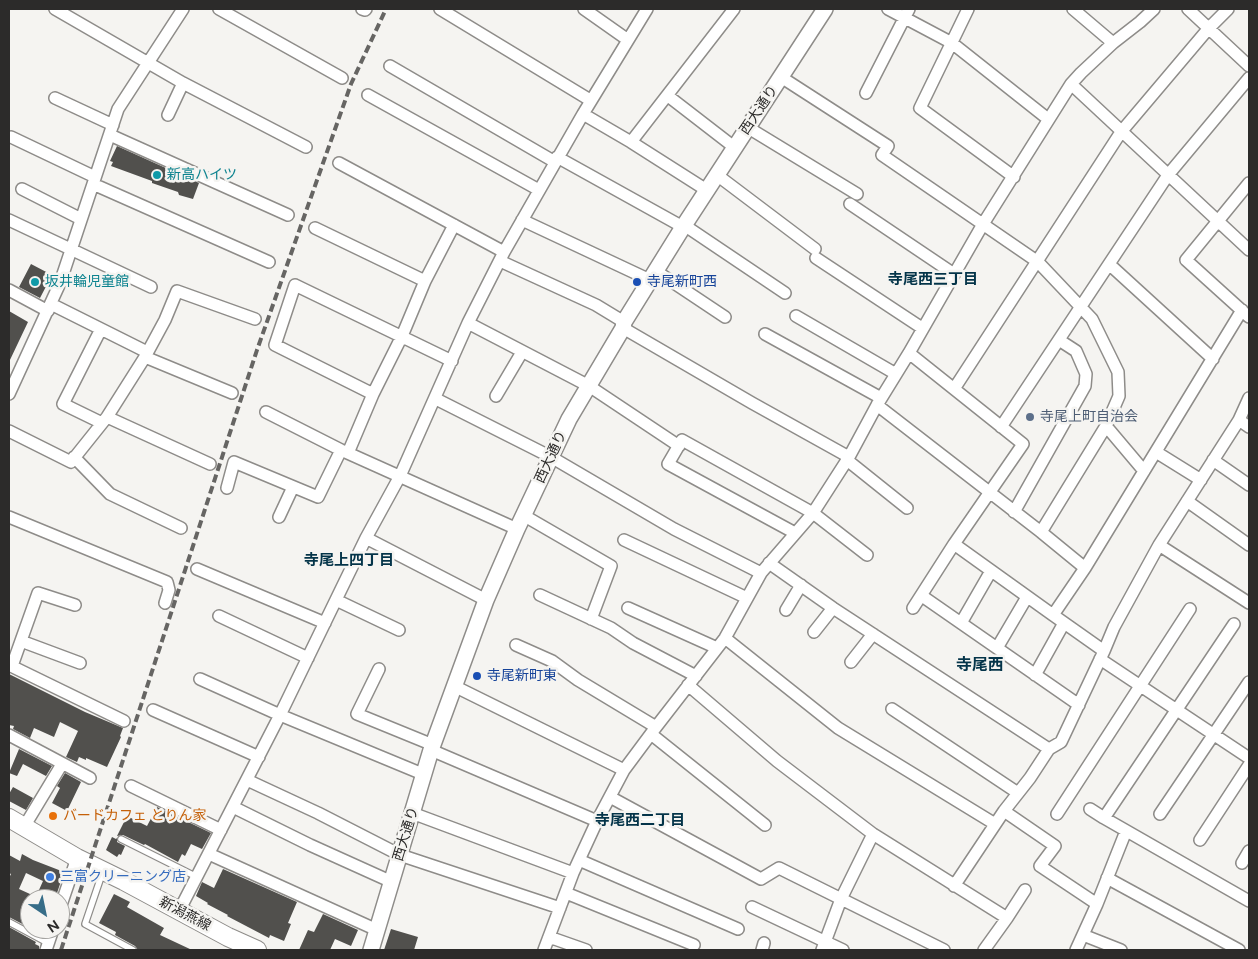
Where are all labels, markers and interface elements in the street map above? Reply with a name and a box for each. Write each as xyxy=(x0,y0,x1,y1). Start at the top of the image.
street label: 西大通り xyxy=(736,82,782,138)
place label: 新高ハイツ xyxy=(167,167,237,183)
marker: 新高ハイツ xyxy=(151,169,163,181)
district label: 寺尾西三丁目 xyxy=(888,271,978,289)
place label: 坂井輪児童館 xyxy=(45,274,129,290)
place label: 寺尾新町西 xyxy=(647,274,717,290)
marker: 坂井輪児童館 xyxy=(29,276,41,288)
marker: 寺尾新町西 xyxy=(631,276,643,288)
place label: 寺尾上町自治会 xyxy=(1040,409,1138,425)
marker: 寺尾上町自治会 xyxy=(1024,411,1036,423)
street label: 西大通り xyxy=(532,428,570,486)
district label: 寺尾上四丁目 xyxy=(304,552,394,570)
district label: 寺尾西 xyxy=(956,655,1004,675)
place label: 寺尾新町東 xyxy=(487,668,557,684)
marker: 寺尾新町東 xyxy=(471,670,483,682)
street label: 西大通り xyxy=(390,805,422,863)
place label: バードカフェ とりん家 xyxy=(63,808,206,824)
marker: バードカフェ とりん家 xyxy=(47,810,59,822)
district label: 寺尾西二丁目 xyxy=(595,812,685,830)
place label: 三富クリーニング店 xyxy=(60,869,186,885)
marker: 三富クリーニング店 xyxy=(44,871,56,883)
north arrow xyxy=(20,889,70,939)
street label: 新潟燕線 xyxy=(156,893,214,935)
text: N xyxy=(44,916,62,936)

